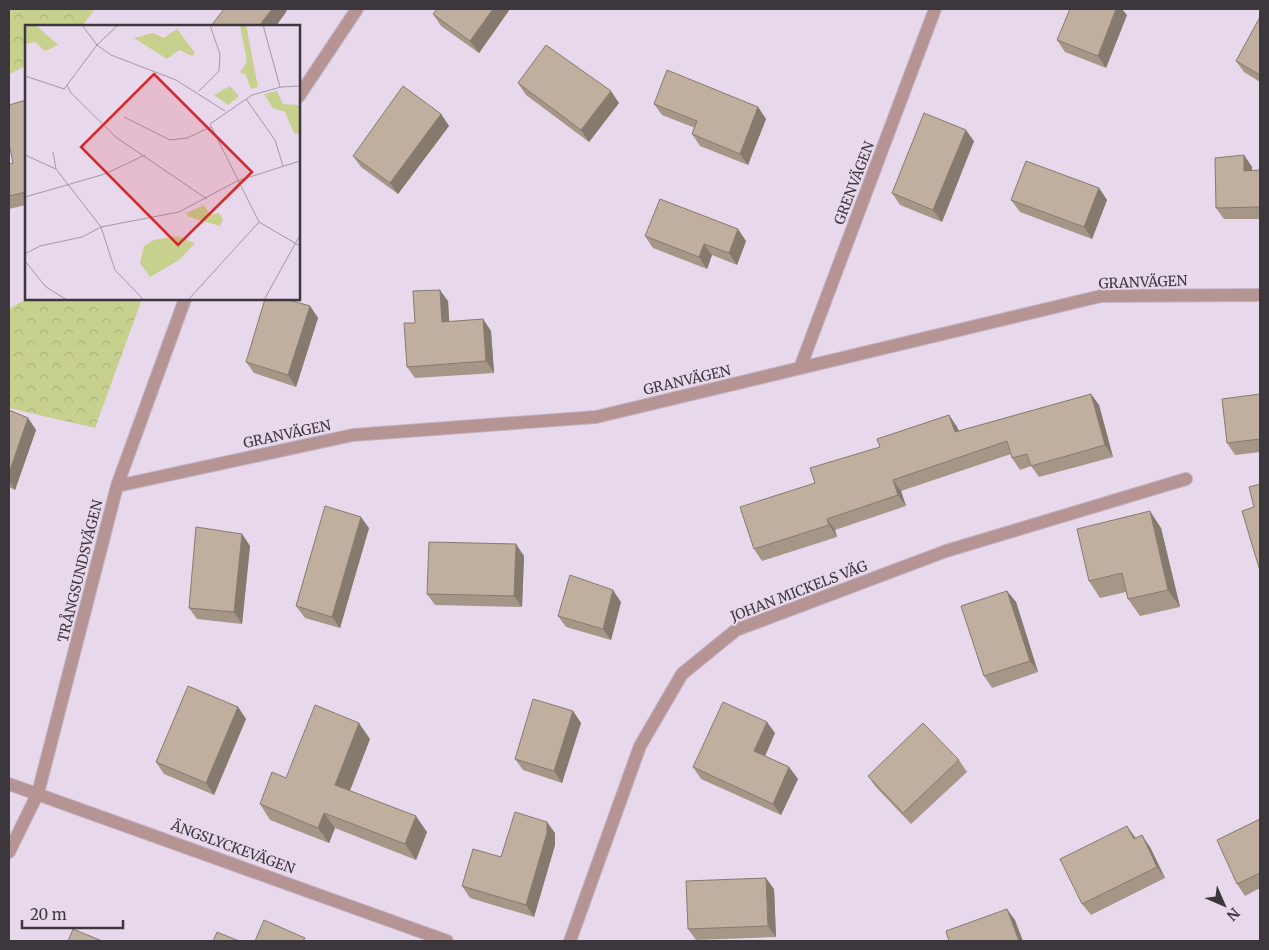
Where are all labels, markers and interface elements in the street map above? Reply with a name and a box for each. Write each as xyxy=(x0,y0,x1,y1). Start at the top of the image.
inset map xyxy=(25,25,300,300)
street label: GRENVÄGEN xyxy=(830,139,878,227)
street label: GRANVÄGEN xyxy=(1098,271,1188,293)
street label: GRANVÄGEN xyxy=(642,361,733,399)
street label: GRANVÄGEN xyxy=(242,416,333,452)
street label: TRÅNGSUNDSVÄGEN xyxy=(53,497,106,644)
street label: JOHAN MICKELS VÄG xyxy=(727,557,870,626)
street label: ÄNGSLYCKEVÄGEN xyxy=(168,816,298,878)
north arrow xyxy=(1199,880,1249,930)
scale bar xyxy=(22,898,124,930)
text: N xyxy=(1223,904,1243,924)
text: 20 m xyxy=(30,905,67,924)

